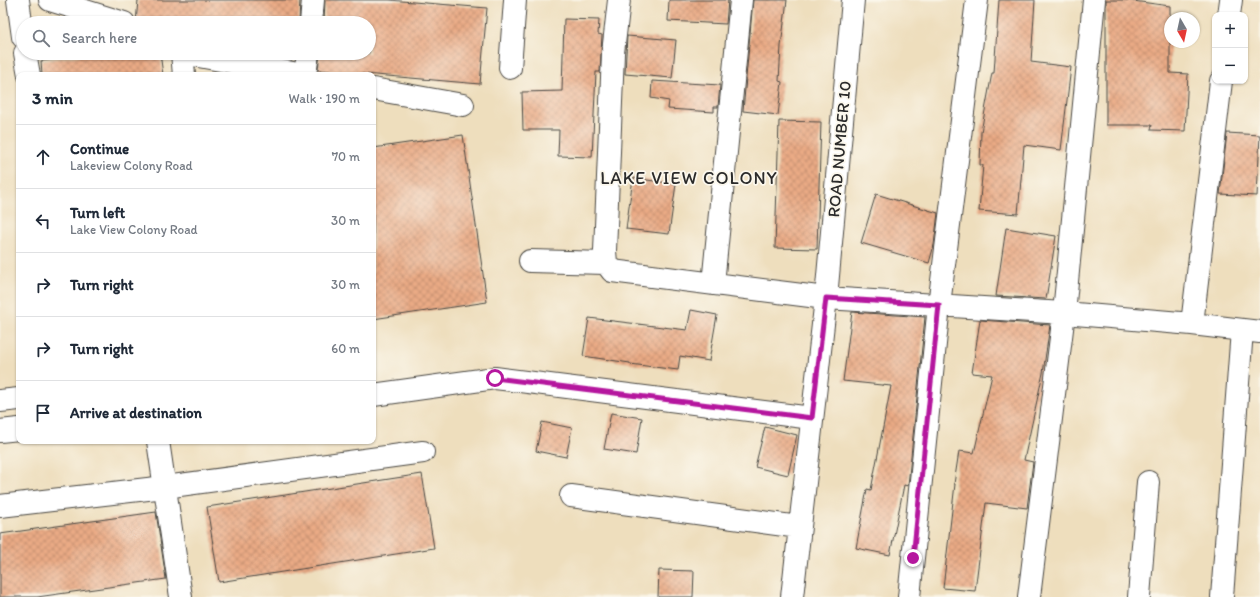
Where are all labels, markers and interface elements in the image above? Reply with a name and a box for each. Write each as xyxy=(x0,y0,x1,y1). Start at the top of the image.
north arrow xyxy=(1164,12,1200,48)
map controls xyxy=(1212,12,1248,84)
button: + xyxy=(1212,12,1248,48)
search box xyxy=(16,16,376,60)
icon: search xyxy=(30,27,52,49)
text: Search here xyxy=(62,29,137,47)
button: − xyxy=(1212,48,1248,84)
street label: ROAD NUMBER 10 xyxy=(823,80,855,218)
text: 3 min xyxy=(32,88,73,108)
text: Walk · 190 m xyxy=(289,91,360,106)
text: Continue xyxy=(70,140,129,158)
icon: ahead xyxy=(32,146,54,168)
text: 70 m xyxy=(332,149,360,164)
text: Lakeview Colony Road xyxy=(70,158,193,173)
district label: LAKE VIEW COLONY xyxy=(600,167,778,189)
text: Turn left xyxy=(70,204,125,222)
icon: left xyxy=(32,210,54,232)
text: 30 m xyxy=(331,213,360,228)
text: Lake View Colony Road xyxy=(70,222,198,237)
icon: right xyxy=(32,274,54,296)
text: Turn right xyxy=(70,276,134,294)
text: 30 m xyxy=(331,277,360,292)
icon: right xyxy=(32,338,54,360)
text: Turn right xyxy=(70,340,134,358)
text: 60 m xyxy=(331,341,360,356)
route start xyxy=(486,369,504,387)
icon: arrive xyxy=(32,402,54,424)
text: Arrive at destination xyxy=(70,404,202,422)
route end xyxy=(904,549,922,567)

